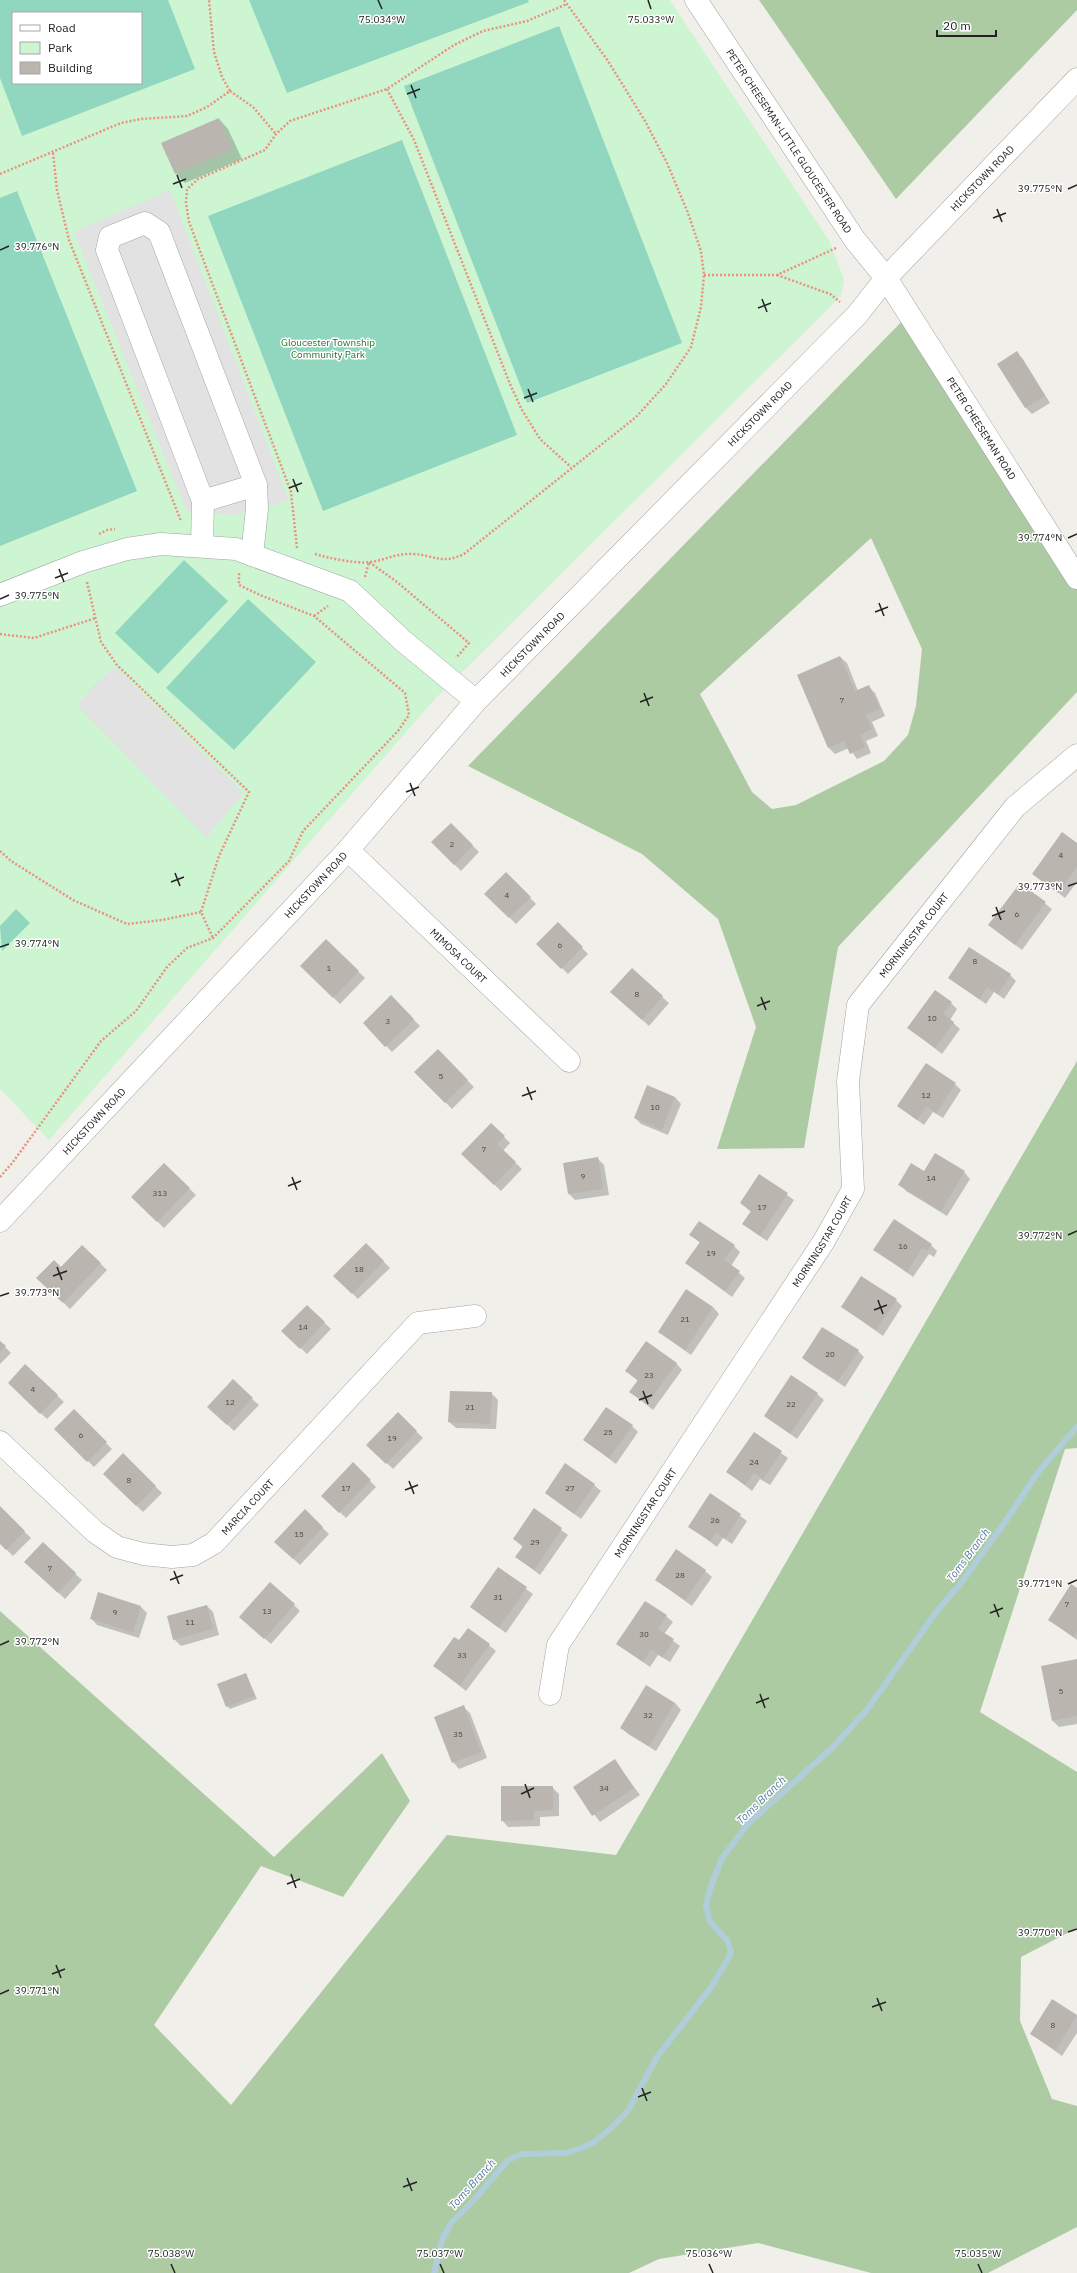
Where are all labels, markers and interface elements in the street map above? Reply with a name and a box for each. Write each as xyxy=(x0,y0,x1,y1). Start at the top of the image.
legend xyxy=(12,12,142,84)
scale bar xyxy=(937,12,996,38)
text: 75.034°W xyxy=(359,13,405,26)
text: 75.033°W xyxy=(628,13,674,26)
text: 20 m xyxy=(943,18,971,33)
text: Road xyxy=(48,20,76,35)
text: Park xyxy=(48,40,73,55)
street label: PETER CHEESEMAN-LITTLE GLOUCESTER ROAD xyxy=(724,46,855,236)
text: Building xyxy=(48,60,93,75)
street label: HICKSTOWN ROAD xyxy=(947,142,1017,214)
text: 39.775°N xyxy=(1018,182,1062,195)
text: 39.776°N xyxy=(15,240,59,253)
park label: Gloucester Township Community Park xyxy=(281,336,375,361)
street label: PETER CHEESEMAN ROAD xyxy=(944,374,1019,482)
street label: HICKSTOWN ROAD xyxy=(725,378,795,449)
text: 39.774°N xyxy=(1018,531,1062,544)
text: 39.775°N xyxy=(15,589,59,602)
street label: HICKSTOWN ROAD xyxy=(497,609,567,680)
house number: 7 xyxy=(840,695,845,705)
house number: 2 xyxy=(450,839,455,849)
street label: HICKSTOWN ROAD xyxy=(281,849,350,921)
house number: 4 xyxy=(1059,850,1064,860)
text: 39.773°N xyxy=(1018,880,1062,893)
house number: 4 xyxy=(505,890,510,900)
street label: MORNINGSTAR COURT xyxy=(876,890,951,980)
house number: 6 xyxy=(1015,909,1020,919)
street label: MIMOSA COURT xyxy=(427,925,490,986)
text: 39.774°N xyxy=(15,937,59,950)
house number: 6 xyxy=(558,940,563,950)
house number: 8 xyxy=(973,956,978,966)
house number: 1 xyxy=(327,963,332,973)
house number: 8 xyxy=(635,989,640,999)
house number: 10 xyxy=(927,1013,937,1023)
house number: 3 xyxy=(386,1016,391,1026)
house number: 5 xyxy=(439,1071,444,1081)
street label: HICKSTOWN ROAD xyxy=(59,1085,128,1157)
house number: 12 xyxy=(921,1090,931,1100)
house number: 10 xyxy=(650,1102,660,1112)
house number: 7 xyxy=(482,1144,487,1154)
house number: 9 xyxy=(581,1171,586,1181)
house number: 14 xyxy=(926,1173,936,1183)
house number: 313 xyxy=(153,1188,167,1198)
street label: MORNINGSTAR COURT xyxy=(789,1193,855,1289)
house number: 17 xyxy=(757,1202,767,1212)
text: 39.772°N xyxy=(1018,1229,1062,1242)
house number: 16 xyxy=(898,1241,908,1251)
house number: 19 xyxy=(706,1248,716,1258)
house number: 18 xyxy=(354,1264,364,1274)
text: 39.773°N xyxy=(15,1286,59,1299)
house number: 21 xyxy=(680,1314,690,1324)
house number: 14 xyxy=(298,1322,308,1332)
house number: 20 xyxy=(825,1349,835,1359)
house number: 23 xyxy=(644,1370,654,1380)
house number: 4 xyxy=(31,1384,36,1394)
house number: 12 xyxy=(225,1397,235,1407)
house number: 22 xyxy=(786,1399,796,1409)
house number: 21 xyxy=(465,1402,475,1412)
house number: 25 xyxy=(603,1427,613,1437)
house number: 6 xyxy=(79,1430,84,1440)
house number: 19 xyxy=(387,1433,397,1443)
house number: 24 xyxy=(749,1457,759,1467)
street label: MORNINGSTAR COURT xyxy=(611,1465,679,1560)
house number: 8 xyxy=(127,1475,132,1485)
street label: MARCIA COURT xyxy=(218,1476,277,1538)
house number: 17 xyxy=(341,1483,351,1493)
house number: 27 xyxy=(565,1483,575,1493)
house number: 26 xyxy=(710,1515,720,1525)
water label: Toms Branch xyxy=(943,1525,993,1585)
house number: 15 xyxy=(294,1529,304,1539)
house number: 29 xyxy=(530,1537,540,1547)
house number: 7 xyxy=(48,1563,53,1573)
house number: 28 xyxy=(675,1570,685,1580)
text: 39.771°N xyxy=(1018,1577,1062,1590)
house number: 31 xyxy=(493,1592,503,1602)
house number: 7 xyxy=(1065,1599,1070,1609)
house number: 13 xyxy=(262,1606,272,1616)
house number: 9 xyxy=(113,1607,118,1617)
house number: 11 xyxy=(185,1617,195,1627)
house number: 30 xyxy=(639,1629,649,1639)
text: 39.772°N xyxy=(15,1635,59,1648)
house number: 33 xyxy=(457,1650,467,1660)
house number: 5 xyxy=(1059,1686,1064,1696)
house number: 32 xyxy=(643,1710,653,1720)
house number: 35 xyxy=(453,1729,463,1739)
water label: Toms Branch xyxy=(733,1773,789,1827)
house number: 34 xyxy=(599,1783,609,1793)
text: 39.770°N xyxy=(1018,1926,1062,1939)
text: 39.771°N xyxy=(15,1984,59,1997)
house number: 8 xyxy=(1051,2020,1056,2030)
water label: Toms Branch xyxy=(446,2156,498,2212)
text: 75.038°W xyxy=(148,2247,194,2260)
text: 75.037°W xyxy=(417,2247,463,2260)
text: 75.036°W xyxy=(686,2247,732,2260)
text: 75.035°W xyxy=(955,2247,1001,2260)

